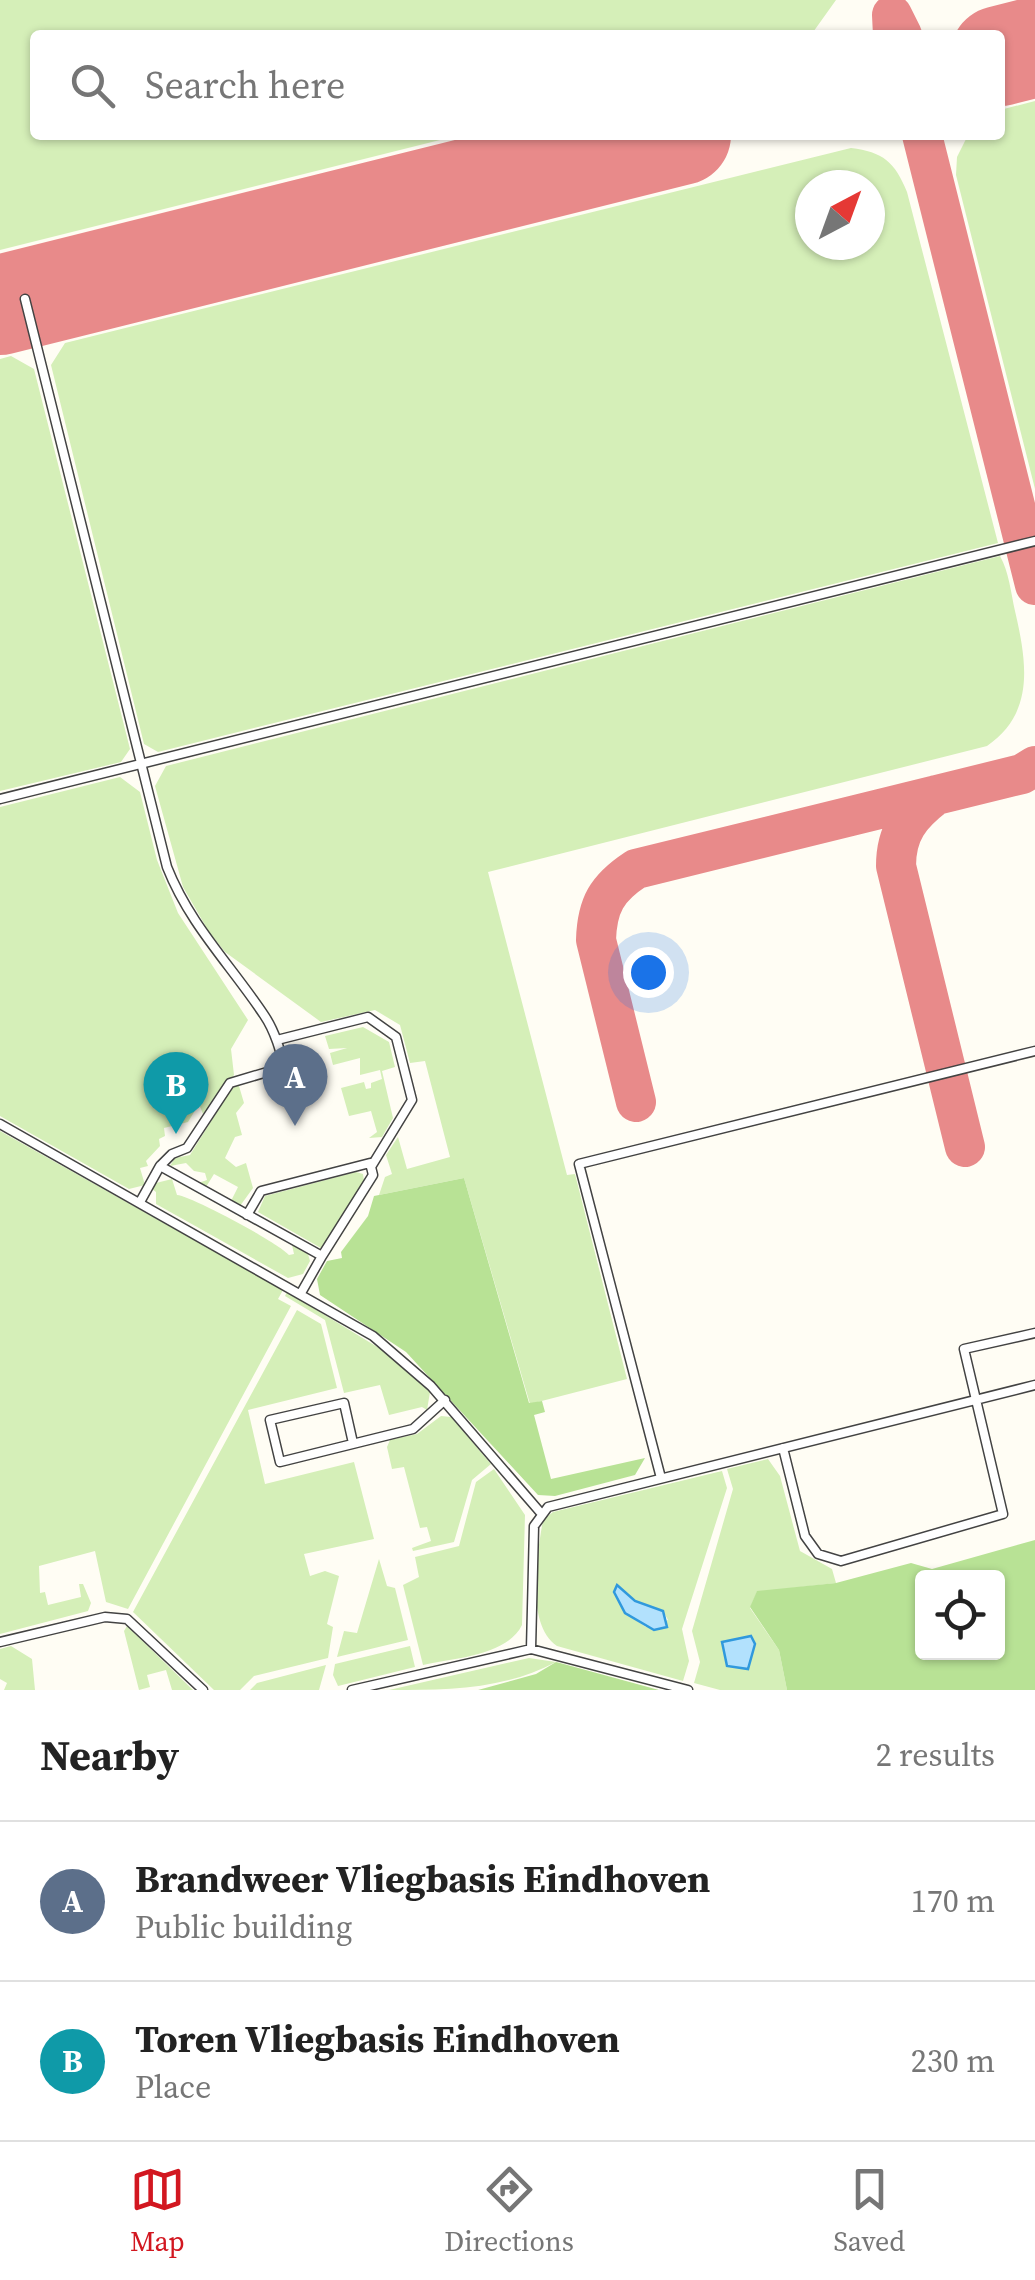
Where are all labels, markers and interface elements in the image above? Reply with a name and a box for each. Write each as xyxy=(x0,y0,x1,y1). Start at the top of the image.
search box xyxy=(30,30,1005,140)
icon: search xyxy=(65,58,120,113)
text: Search here xyxy=(145,59,345,111)
north arrow xyxy=(795,170,885,260)
your location xyxy=(623,947,674,998)
pin: A xyxy=(262,1044,328,1126)
pin: B xyxy=(144,1052,208,1134)
map controls xyxy=(915,1570,1005,1660)
button: locate xyxy=(915,1570,1005,1660)
text: Nearby xyxy=(40,1726,179,1784)
text: 2 results xyxy=(876,1733,995,1777)
text: Brandweer Vliegbasis Eindhoven xyxy=(135,1853,711,1905)
text: A xyxy=(62,1879,83,1923)
text: 170 m xyxy=(911,1879,995,1923)
text: Public building xyxy=(135,1905,352,1949)
text: Toren Vliegbasis Eindhoven xyxy=(135,2013,620,2065)
text: B xyxy=(62,2039,83,2083)
text: 230 m xyxy=(911,2039,995,2083)
text: Place xyxy=(135,2065,211,2109)
tab: Map xyxy=(130,2162,185,2260)
tab: Directions xyxy=(444,2162,574,2260)
tab: Saved xyxy=(833,2162,905,2260)

